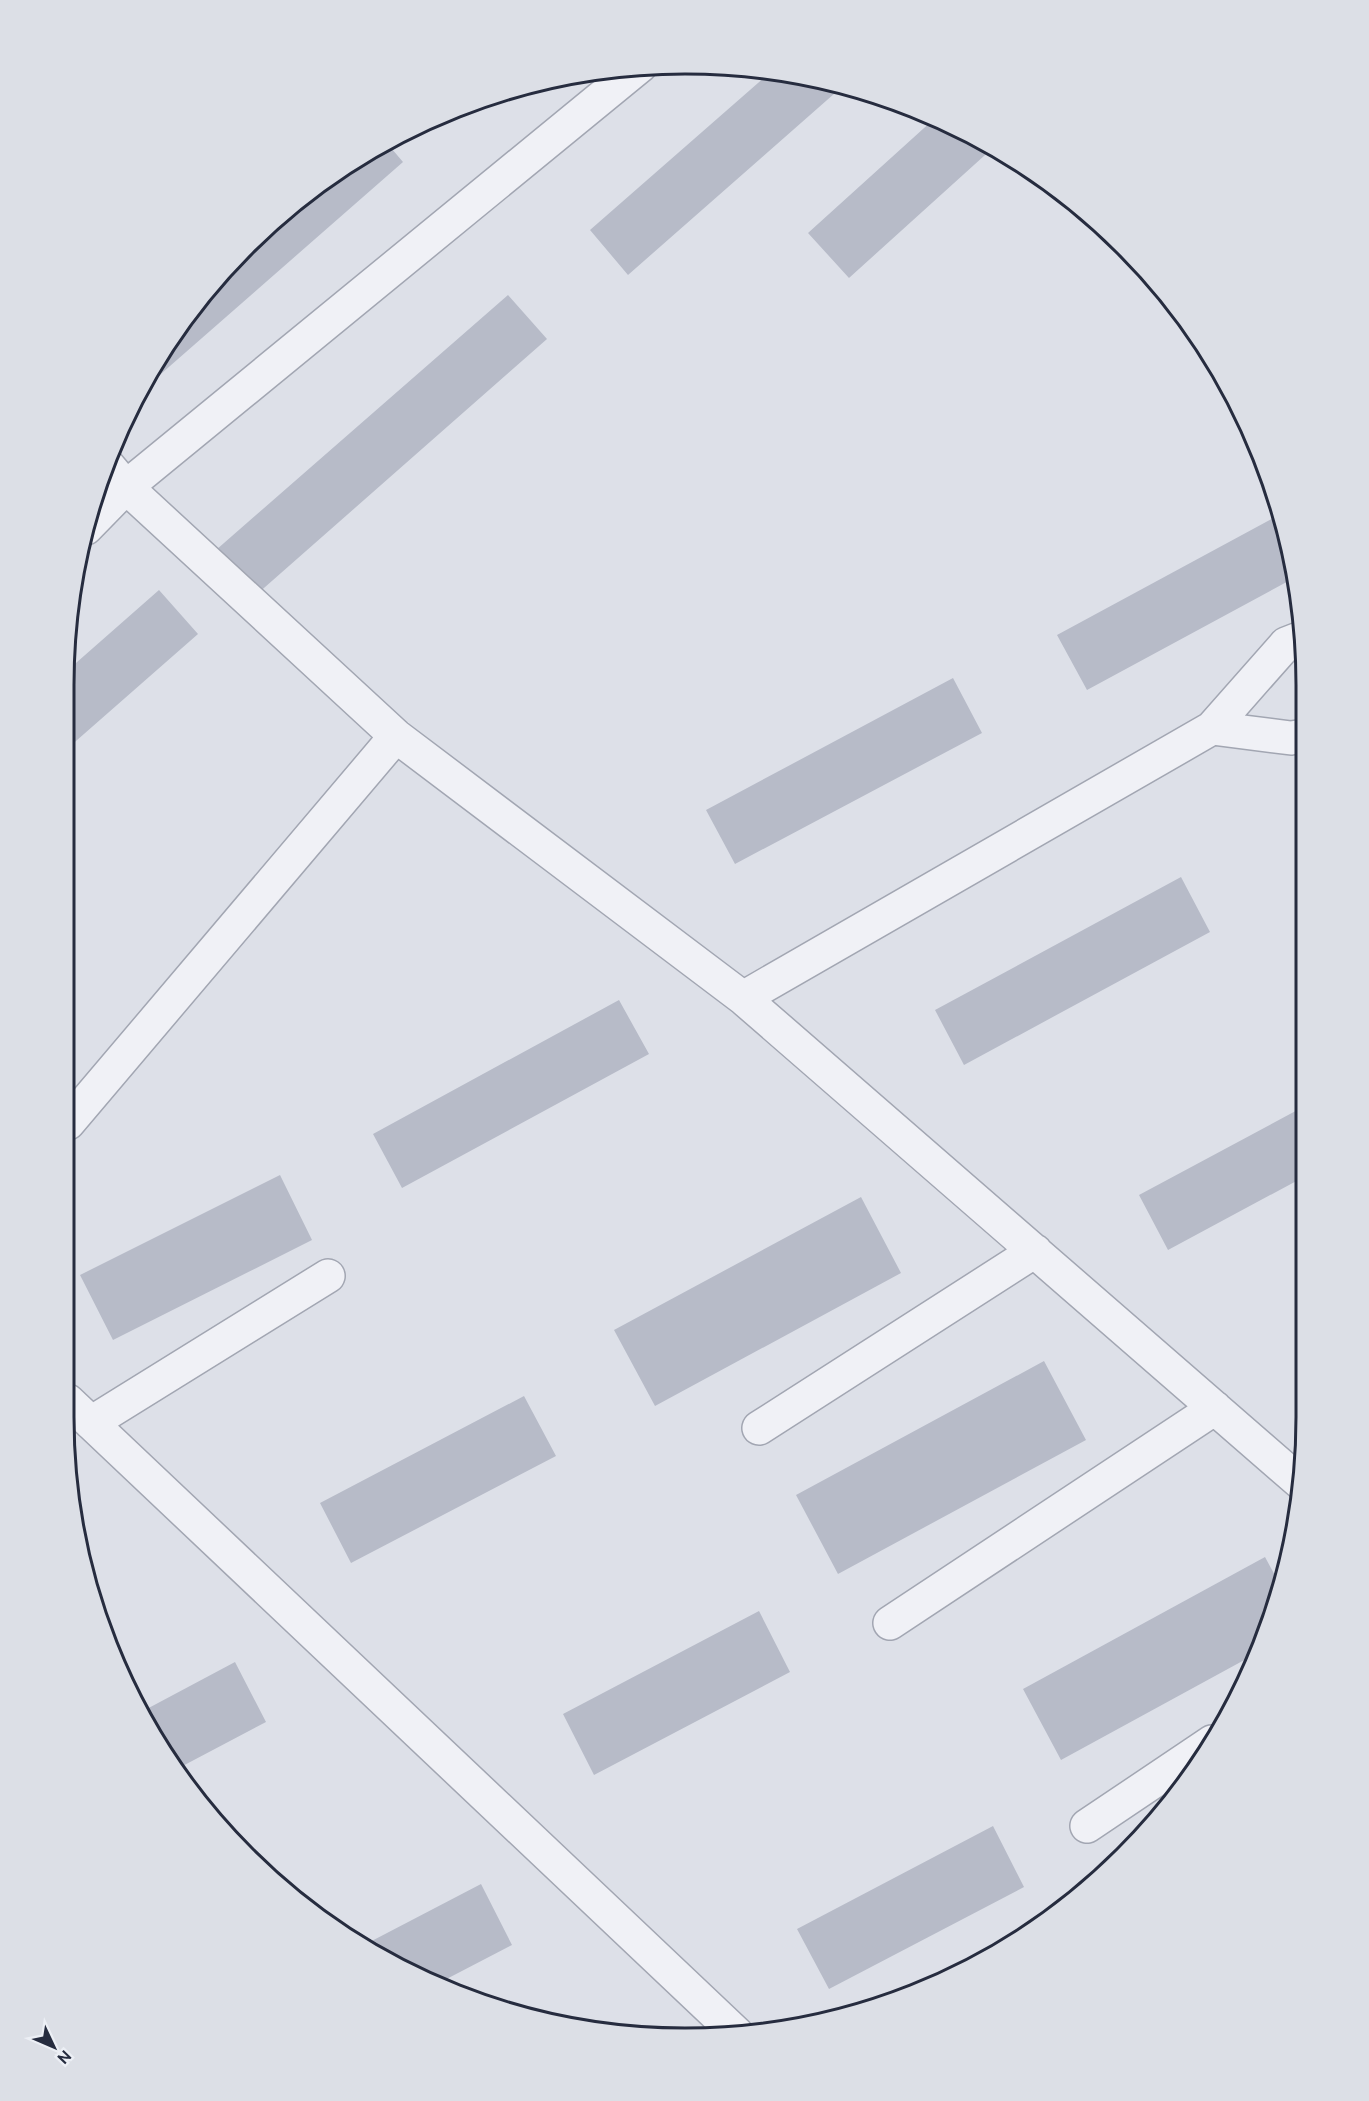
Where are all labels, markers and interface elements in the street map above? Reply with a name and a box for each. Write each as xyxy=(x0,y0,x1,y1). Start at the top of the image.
north arrow xyxy=(24,2017,84,2077)
text: N xyxy=(54,2047,75,2068)

